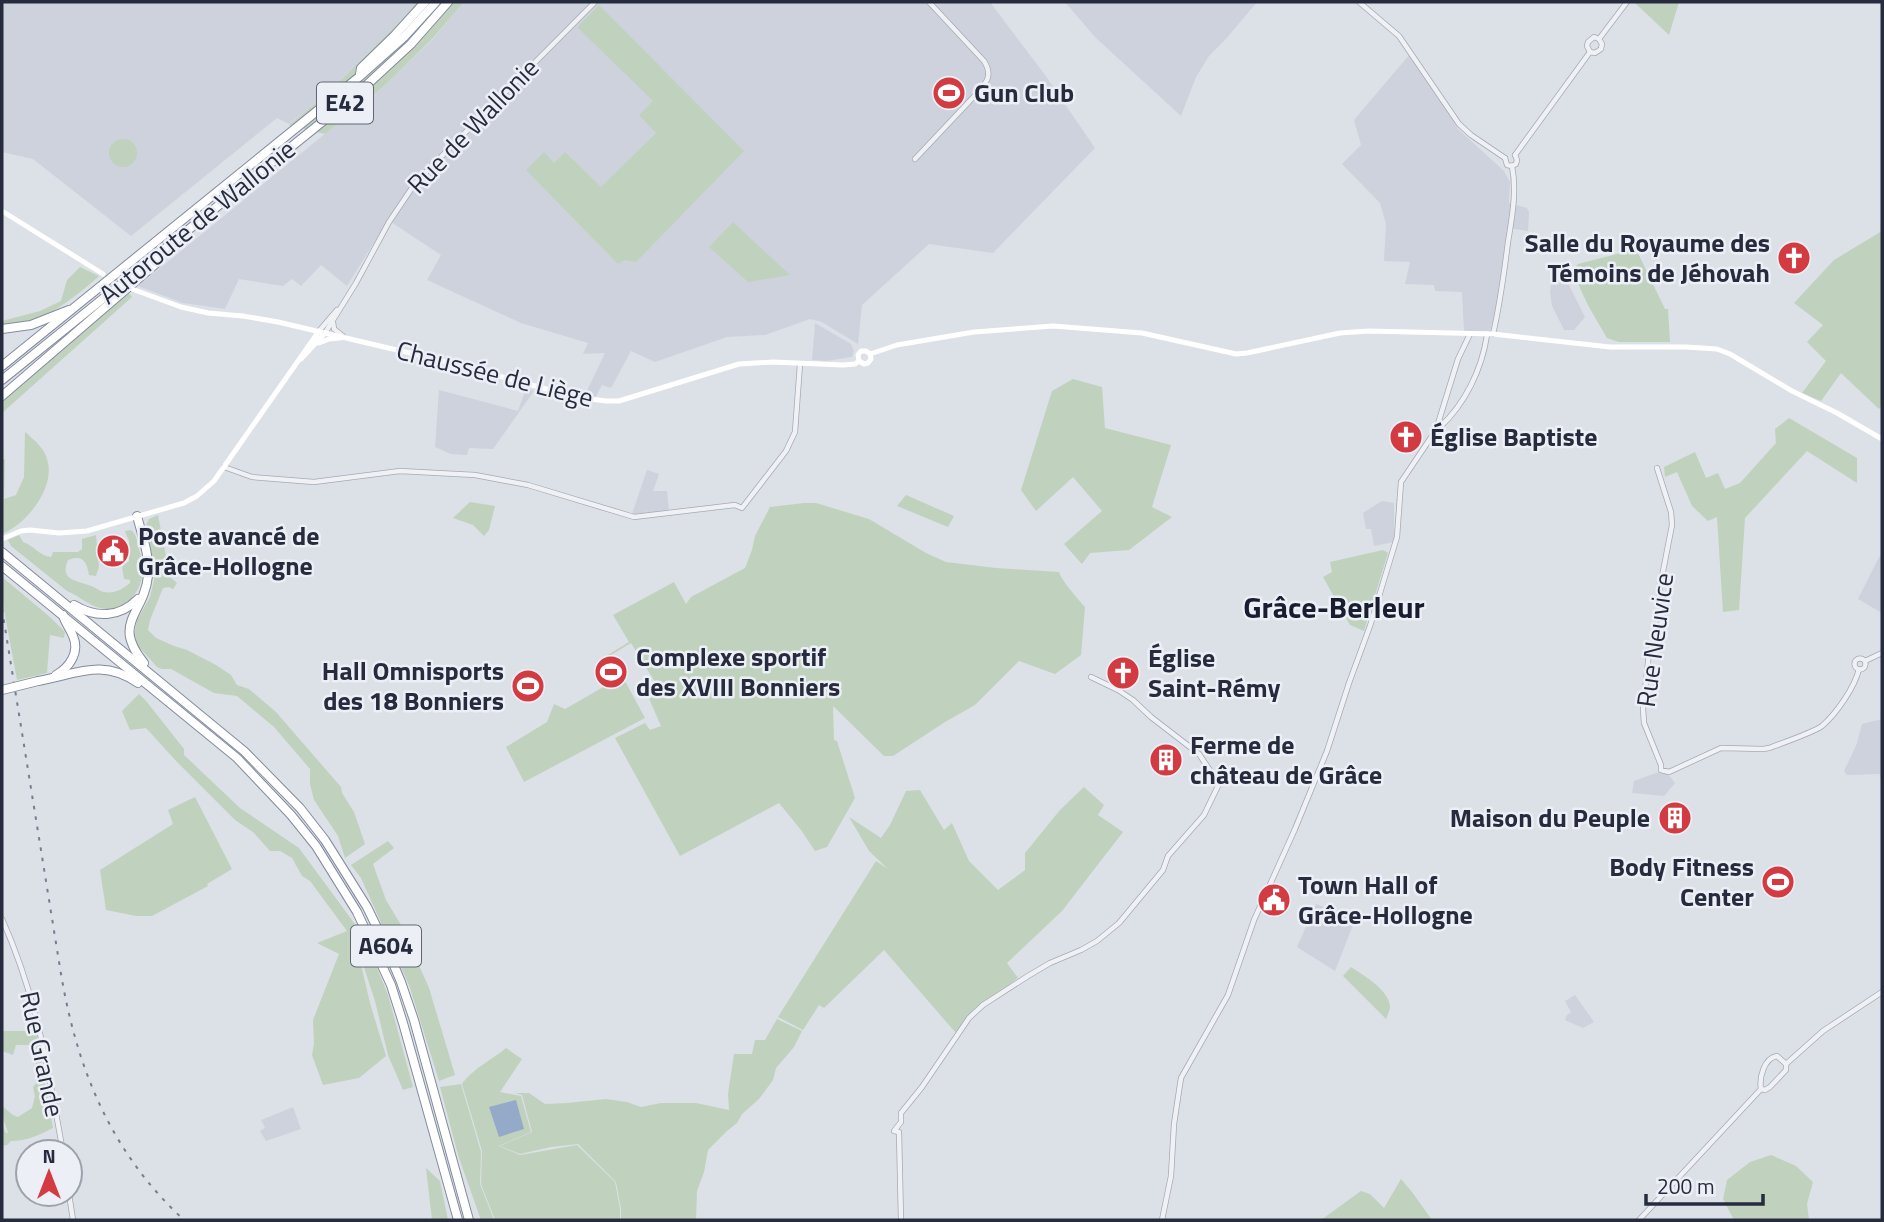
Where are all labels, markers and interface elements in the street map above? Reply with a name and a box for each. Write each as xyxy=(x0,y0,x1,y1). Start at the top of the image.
street label: Rue de Wallonie xyxy=(398,49,548,202)
place label: Gun Club xyxy=(974,73,1074,112)
sports icon: Gun Club xyxy=(930,74,968,112)
road number: E42 xyxy=(317,82,373,124)
street label: Autoroute de Wallonie xyxy=(90,130,303,313)
place label: Salle du Royaume des Témoins de Jéhovah xyxy=(1525,223,1770,292)
church icon: Salle du Royaume des Témoins de Jéhovah xyxy=(1775,239,1813,277)
street label: Chaussée de Liège xyxy=(393,330,598,417)
place label: Église Baptiste xyxy=(1430,417,1597,456)
church icon: Église Baptiste xyxy=(1387,418,1425,456)
place label: Poste avancé de Grâce-Hollogne xyxy=(138,516,319,585)
public building icon: Poste avancé de Grâce-Hollogne xyxy=(94,532,132,570)
street label: Rue Neuvice xyxy=(1626,570,1683,710)
district label: Grâce-Berleur xyxy=(1243,584,1425,630)
place label: Complexe sportif des XVIII Bonniers xyxy=(636,637,840,706)
place label: Église Saint-Rémy xyxy=(1148,638,1280,707)
place label: Hall Omnisports des 18 Bonniers xyxy=(322,651,504,720)
sports icon: Complexe sportif des XVIII Bonniers xyxy=(592,653,630,691)
church icon: Église Saint-Rémy xyxy=(1104,654,1142,692)
sports icon: Hall Omnisports des 18 Bonniers xyxy=(509,667,547,705)
place label: Ferme de château de Grâce xyxy=(1190,725,1382,794)
building icon: Ferme de château de Grâce xyxy=(1147,741,1185,779)
place label: Maison du Peuple xyxy=(1450,798,1650,837)
building icon: Maison du Peuple xyxy=(1656,799,1694,837)
place label: Body Fitness Center xyxy=(1609,847,1754,916)
sports icon: Body Fitness Center xyxy=(1759,863,1797,901)
place label: Town Hall of Grâce-Hollogne xyxy=(1298,865,1473,934)
public building icon: Town Hall of Grâce-Hollogne xyxy=(1255,881,1293,919)
road number: A604 xyxy=(351,926,421,966)
street label: Rue Grande xyxy=(10,987,75,1120)
north arrow xyxy=(14,1138,84,1208)
text: N xyxy=(42,1141,56,1170)
scale bar xyxy=(1646,1162,1763,1206)
text: 200 m xyxy=(1657,1170,1714,1202)

